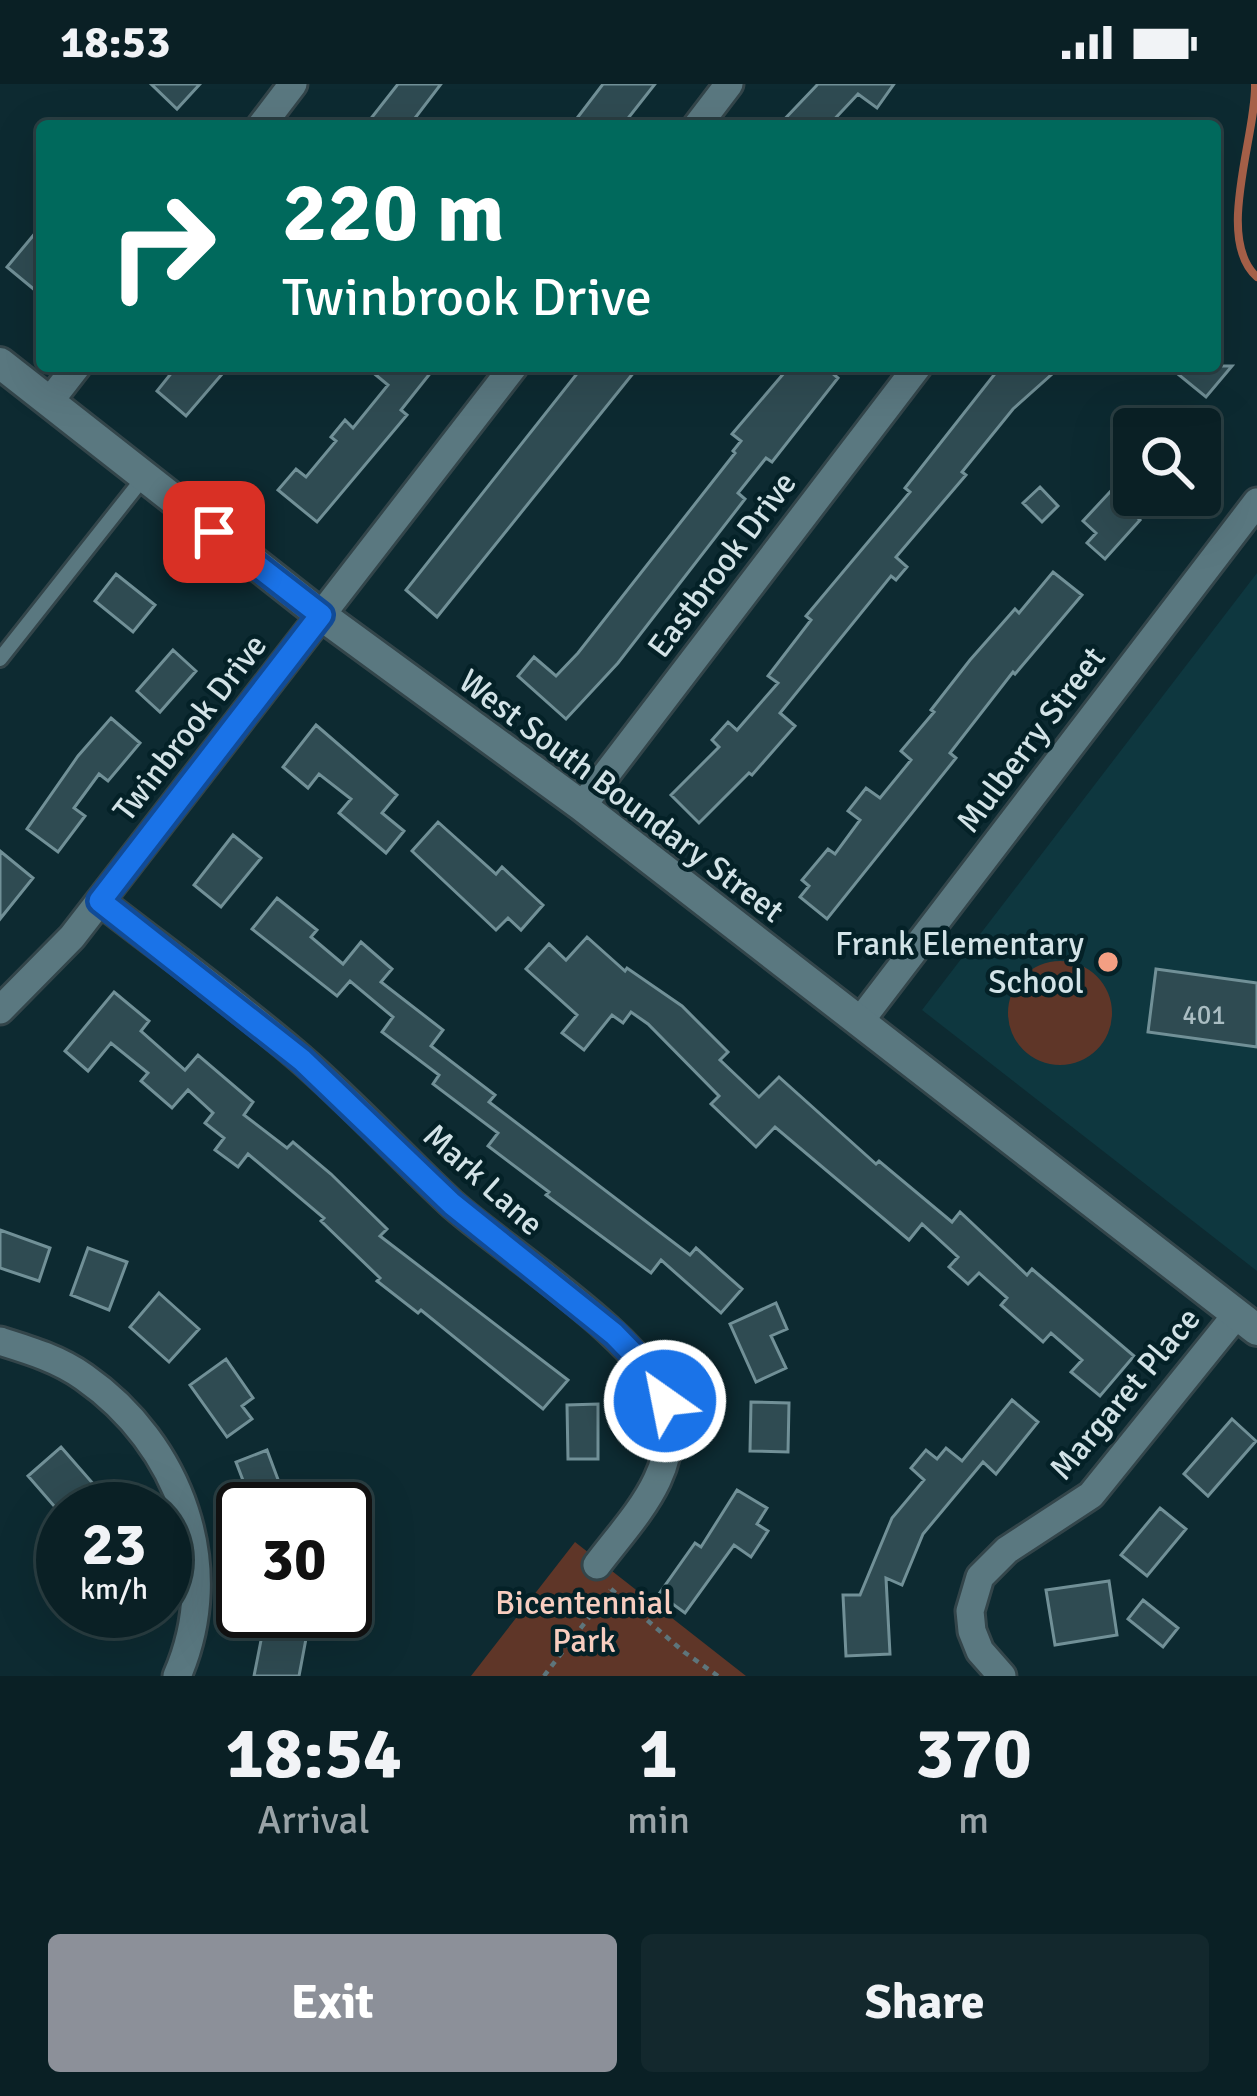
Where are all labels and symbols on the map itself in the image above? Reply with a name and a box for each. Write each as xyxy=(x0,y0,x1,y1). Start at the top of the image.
street label: Eastbrook Drive xyxy=(639,464,805,666)
pin xyxy=(163,481,265,583)
street label: Twinbrook Drive xyxy=(104,626,276,830)
street label: Mulberry Street xyxy=(948,639,1114,841)
street label: West South Boundary Street xyxy=(451,661,792,932)
place label: Frank Elementary School xyxy=(835,924,1085,1003)
marker: Frank Elementary School xyxy=(1095,949,1121,975)
house number: 401 xyxy=(1182,999,1226,1032)
street label: Mark Lane xyxy=(414,1116,552,1245)
street label: Margaret Place xyxy=(1041,1299,1209,1489)
position arrow xyxy=(602,1338,728,1464)
speed limit sign: 30 xyxy=(216,1482,372,1638)
park label: Bicentennial Park xyxy=(495,1583,673,1662)

